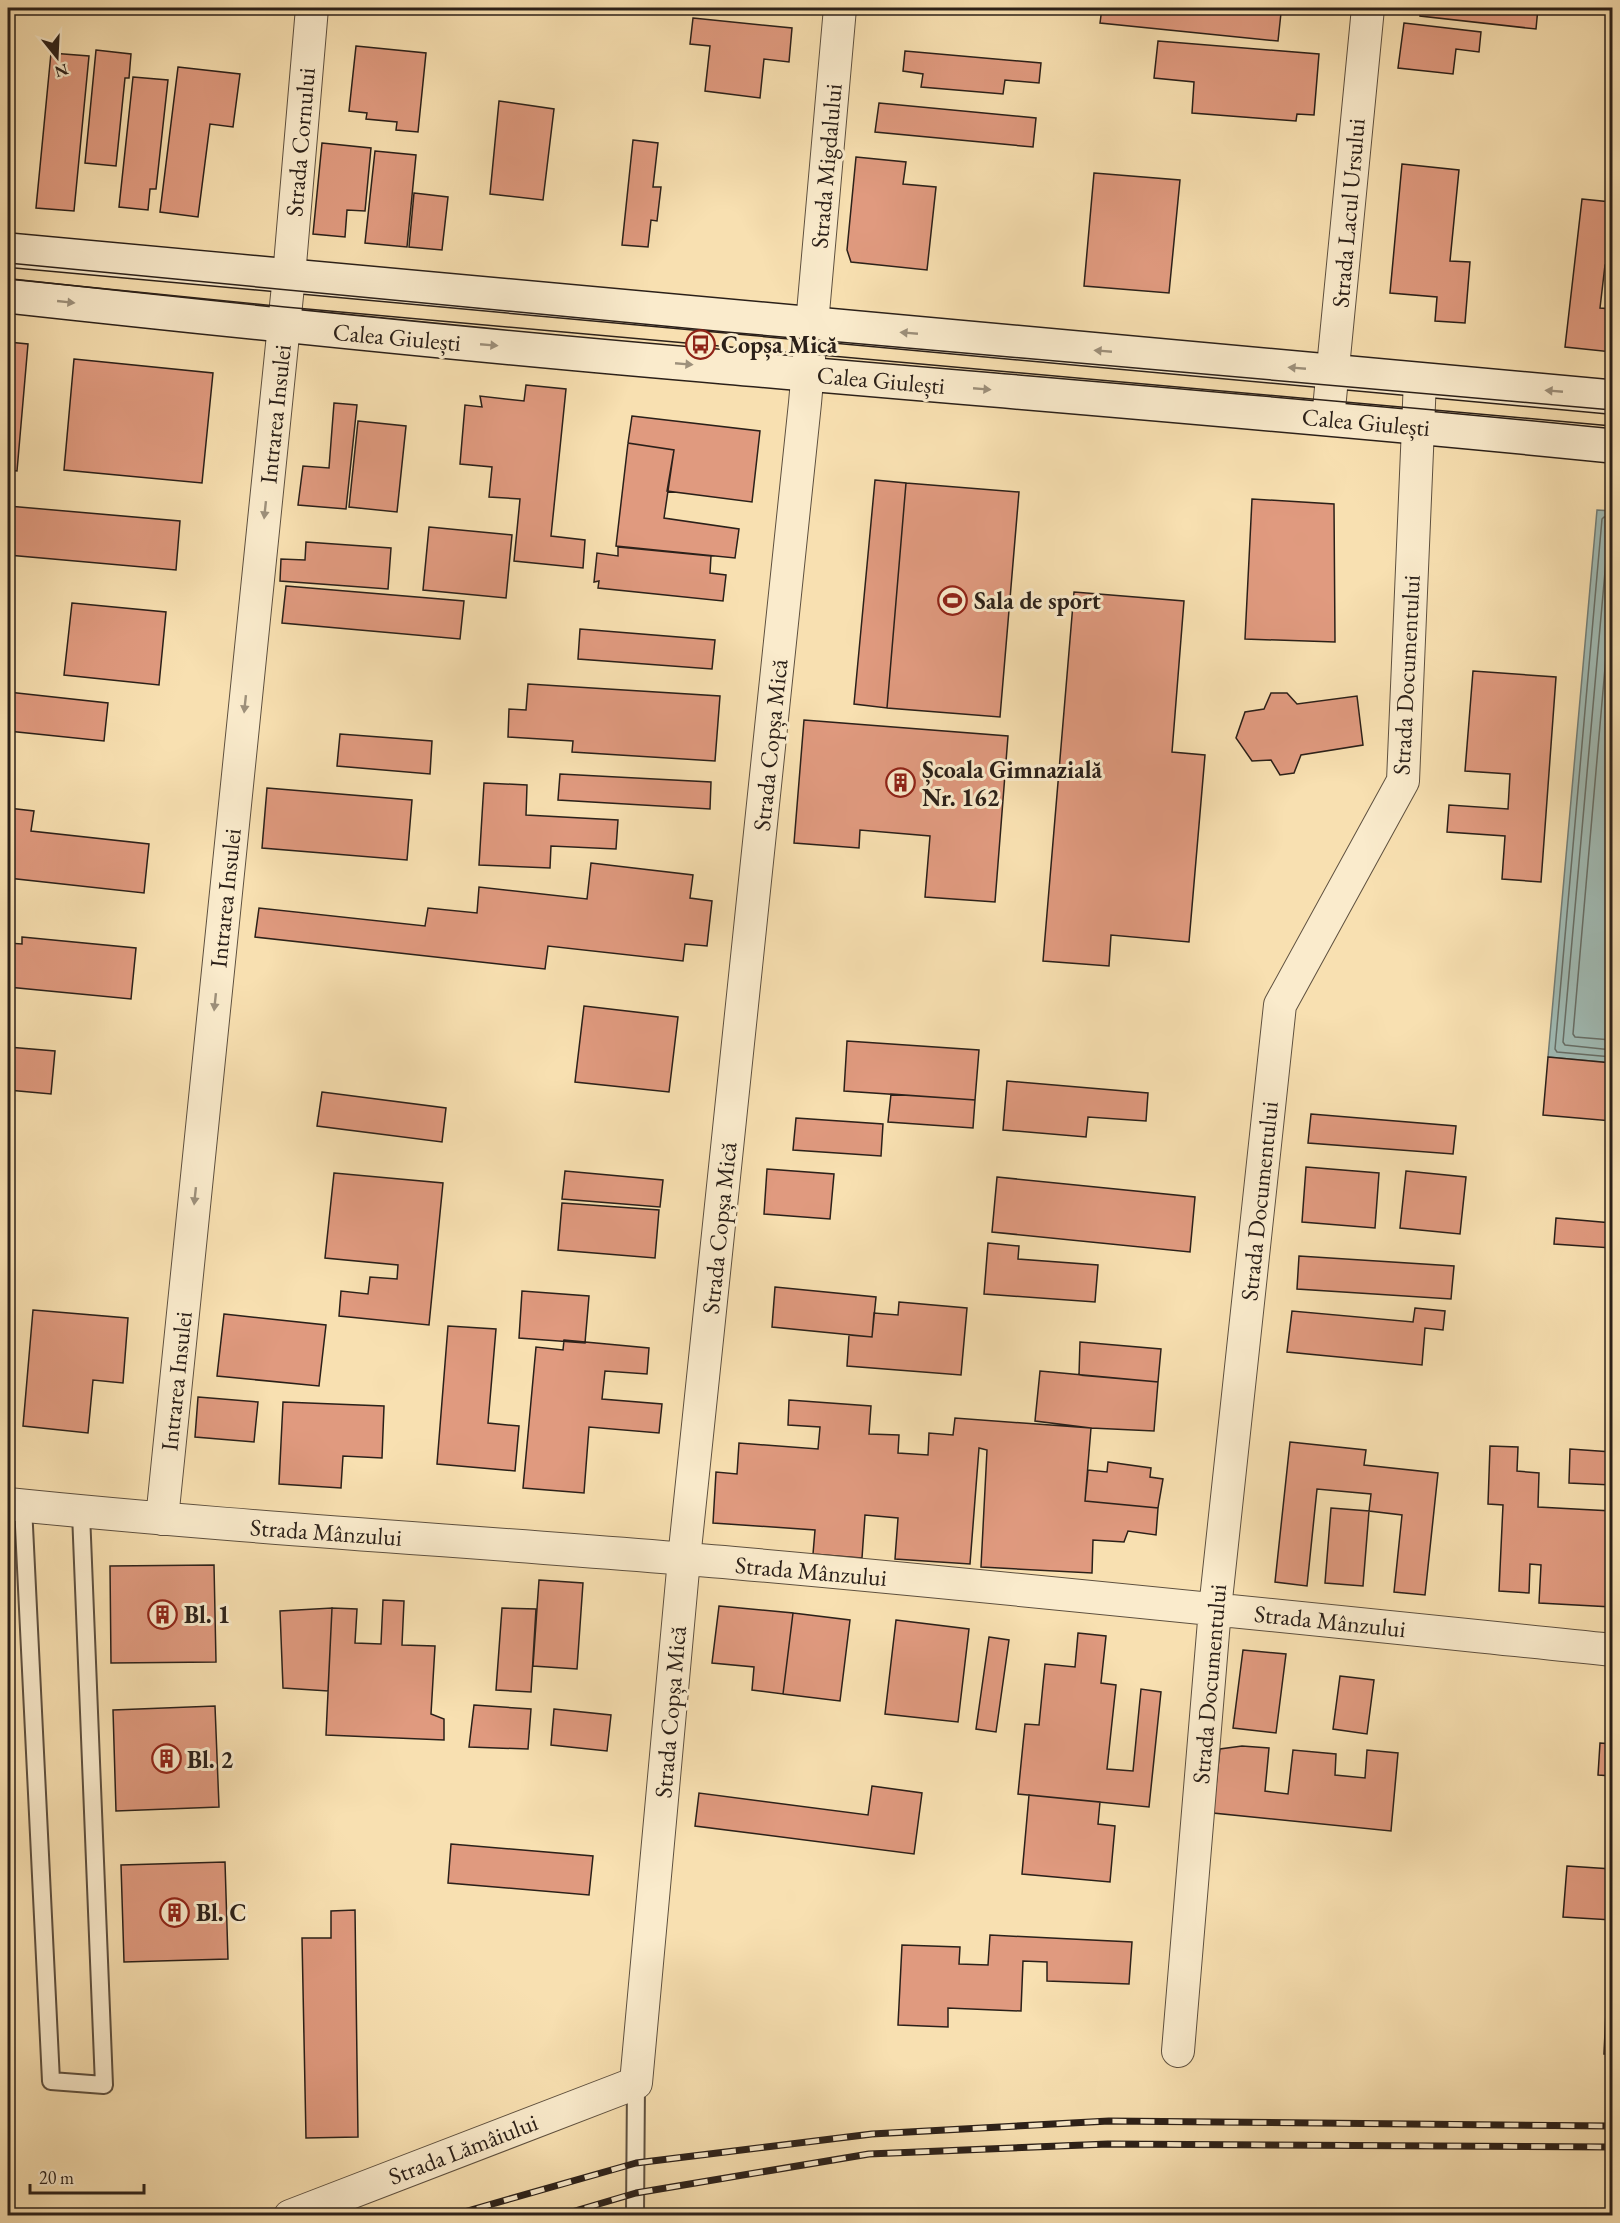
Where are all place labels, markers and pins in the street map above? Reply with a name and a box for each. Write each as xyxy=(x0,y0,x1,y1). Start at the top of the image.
bus stop icon: Copșa Mică xyxy=(684,328,716,360)
place label: Copșa Mică xyxy=(721,329,838,361)
sports icon: Sala de sport xyxy=(937,584,969,616)
place label: Sala de sport xyxy=(974,585,1101,616)
place label: Școala Gimnazială Nr. 162 xyxy=(922,754,1103,813)
building icon: Școala Gimnazială Nr. 162 xyxy=(885,767,917,799)
building icon: Bl. 1 xyxy=(147,1598,179,1630)
place label: Bl. 1 xyxy=(184,1599,230,1630)
building icon: Bl. 2 xyxy=(150,1743,182,1775)
place label: Bl. 2 xyxy=(187,1744,233,1775)
building icon: Bl. C xyxy=(159,1896,191,1928)
place label: Bl. C xyxy=(196,1897,247,1928)

